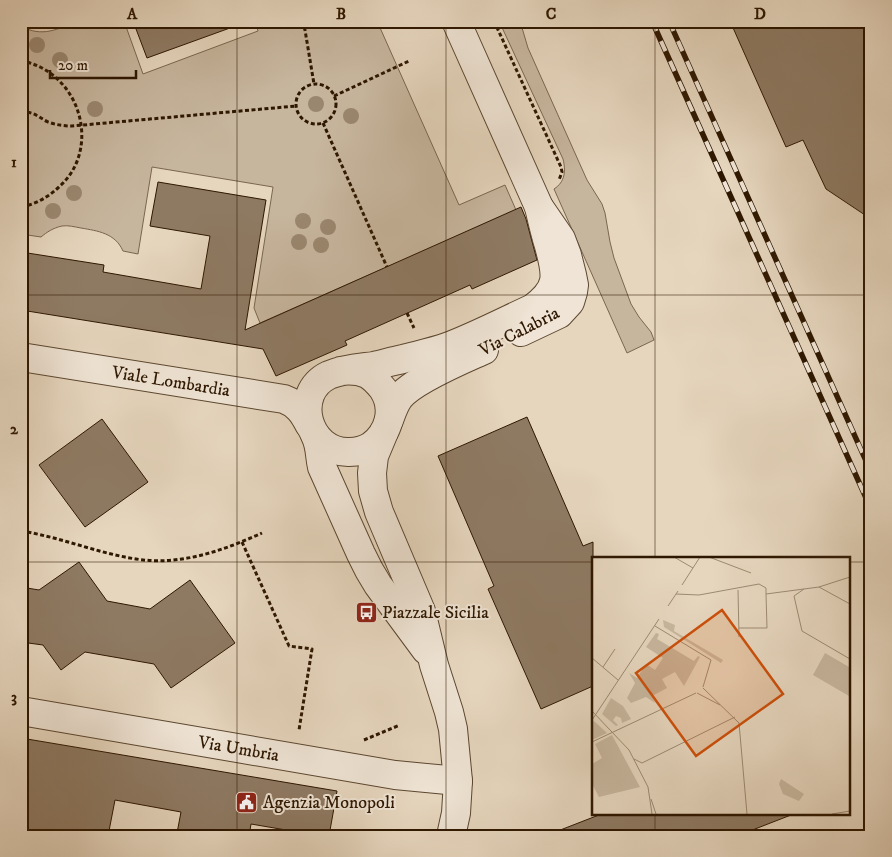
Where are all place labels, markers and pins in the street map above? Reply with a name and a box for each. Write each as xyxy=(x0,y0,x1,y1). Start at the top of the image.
bus stop icon: Piazzale Sicilia xyxy=(354,600,378,624)
place label: Piazzale Sicilia xyxy=(382,602,489,624)
public building icon: Agenzia Monopoli xyxy=(235,790,259,814)
place label: Agenzia Monopoli xyxy=(263,792,395,814)

